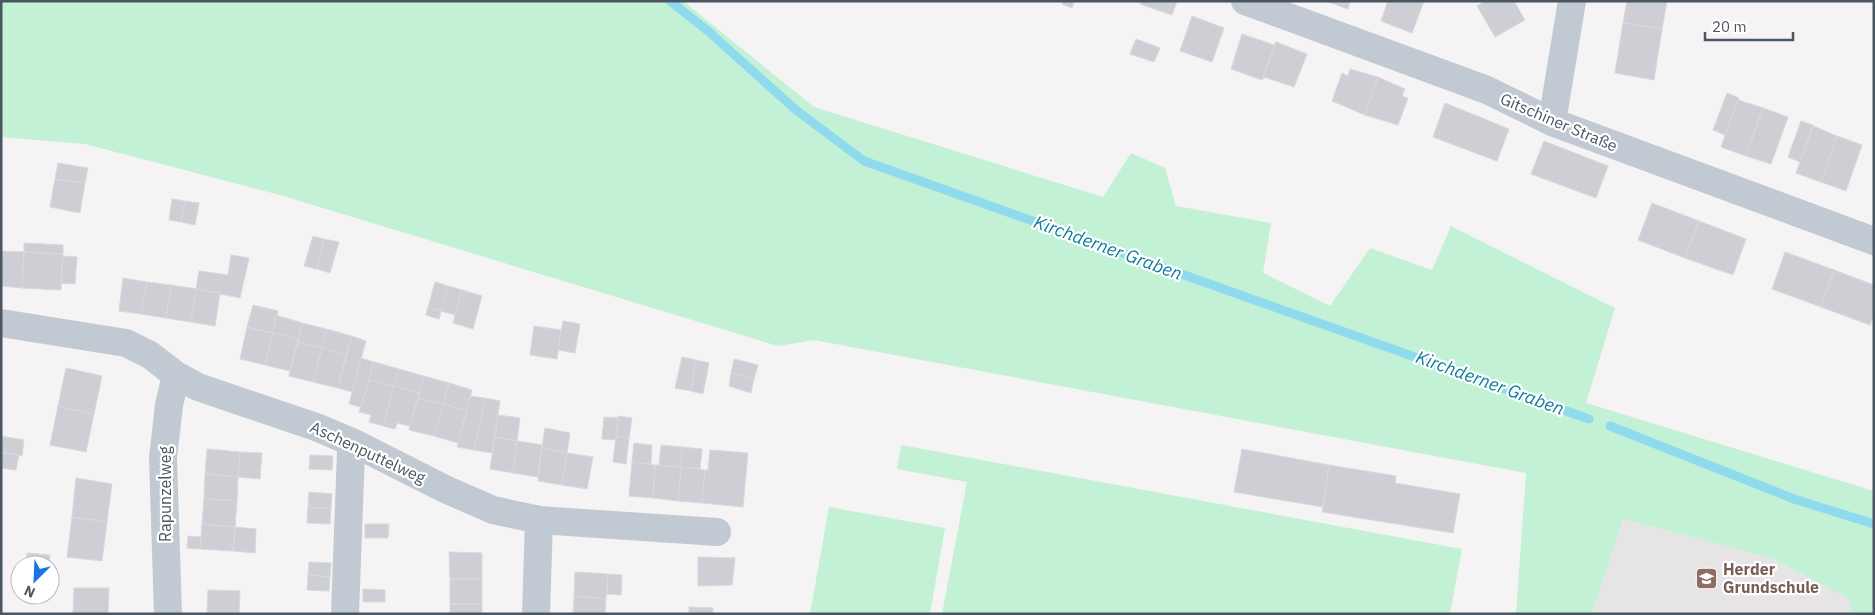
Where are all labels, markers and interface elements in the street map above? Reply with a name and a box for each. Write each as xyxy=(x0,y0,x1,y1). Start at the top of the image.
scale bar xyxy=(1705,10,1792,42)
text: 20 m xyxy=(1712,17,1747,36)
street label: Gitschiner Straße xyxy=(1497,88,1621,156)
water label: Kirchderner Graben xyxy=(1031,210,1185,285)
water label: Kirchderner Graben xyxy=(1413,345,1567,420)
street label: Aschenputtelweg xyxy=(307,417,429,488)
street label: Rapunzelweg xyxy=(155,446,175,542)
north arrow xyxy=(10,555,60,605)
place label: Herder Grundschule xyxy=(1723,559,1819,597)
school or university icon: Herder Grundschule xyxy=(1695,566,1719,590)
text: N xyxy=(21,582,38,602)

